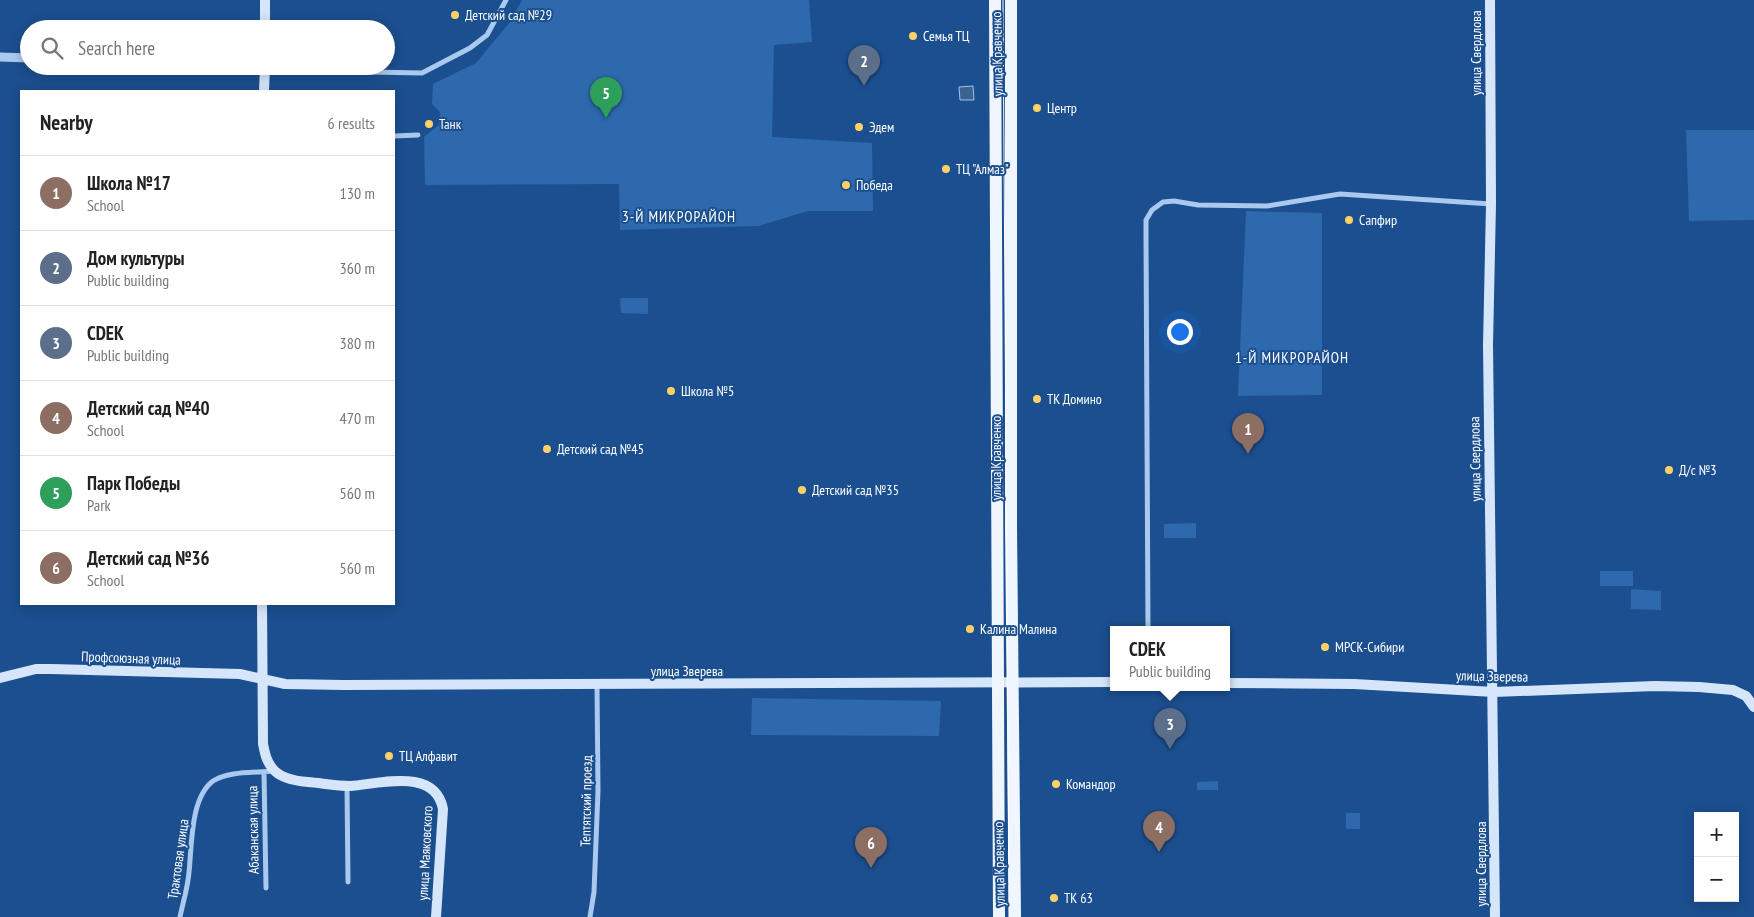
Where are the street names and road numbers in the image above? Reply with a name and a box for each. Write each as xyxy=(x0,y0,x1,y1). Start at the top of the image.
street label: улица Свердлова xyxy=(1467,11,1485,96)
street label: улица Кравченко xyxy=(987,12,1007,96)
street label: улица Кравченко xyxy=(987,416,1005,500)
street label: улица Свердлова xyxy=(1465,416,1485,502)
street label: Профсоюзная улица xyxy=(81,647,181,669)
street label: улица Зверева xyxy=(651,662,723,680)
street label: улица Зверева xyxy=(1456,666,1528,686)
street label: Тептятский проезд xyxy=(576,755,596,847)
street label: Абаканская улица xyxy=(243,786,263,874)
street label: улица Маяковского xyxy=(414,805,436,901)
street label: Трактовая улица xyxy=(163,818,193,900)
street label: улица Кравченко xyxy=(989,822,1009,906)
street label: улица Свердлова xyxy=(1472,822,1490,907)

